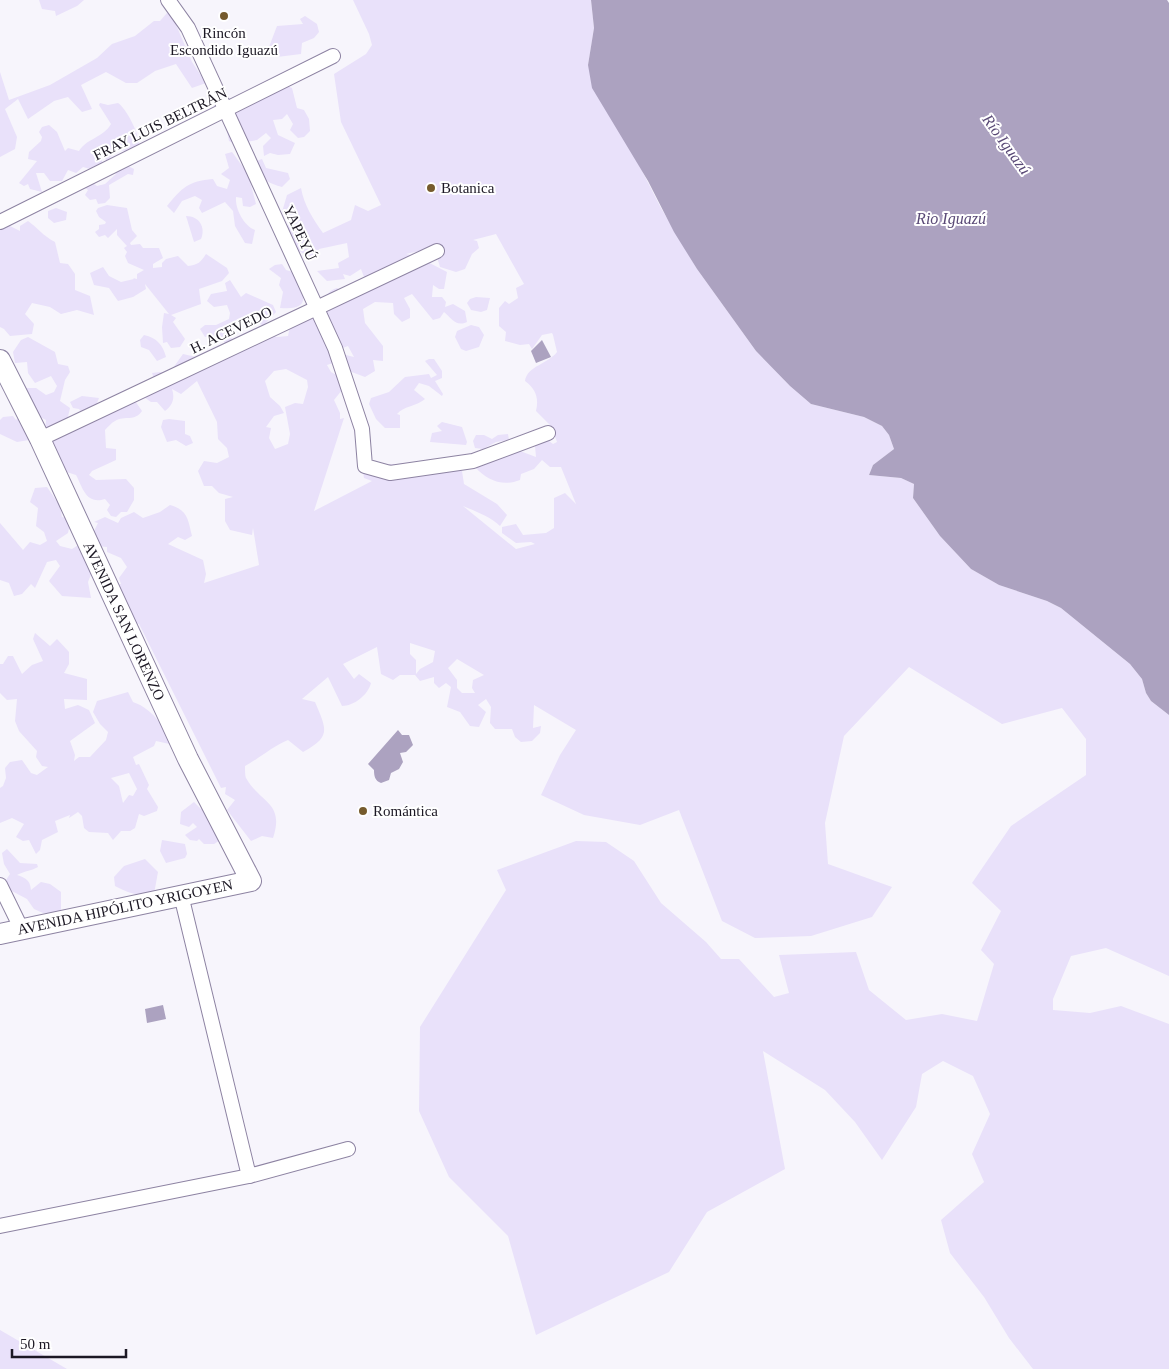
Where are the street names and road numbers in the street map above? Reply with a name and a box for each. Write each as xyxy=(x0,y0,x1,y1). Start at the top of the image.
street label: FRAY LUIS BELTRÁN xyxy=(91,85,230,163)
street label: YAPEYÚ xyxy=(280,203,320,263)
street label: H. ACEVEDO xyxy=(187,303,275,357)
street label: AVENIDA SAN LORENZO xyxy=(80,539,168,703)
street label: AVENIDA HIPÓLITO YRIGOYEN xyxy=(16,876,234,938)

